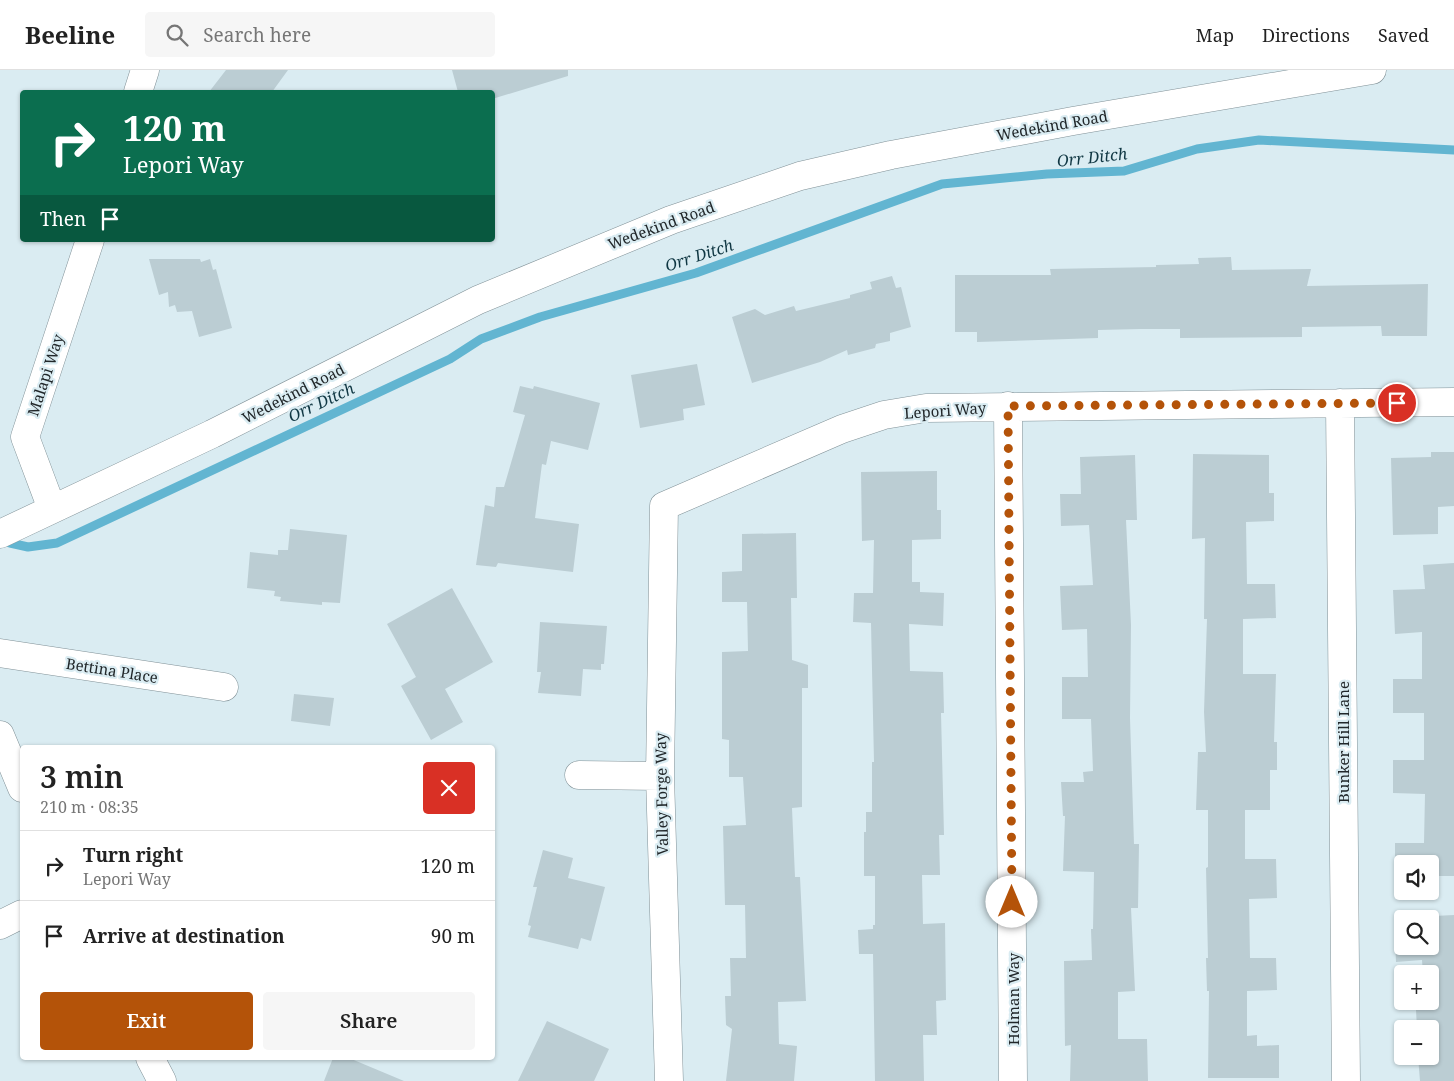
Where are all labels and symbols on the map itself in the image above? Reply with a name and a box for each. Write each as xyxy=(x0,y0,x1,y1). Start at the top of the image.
street label: Wedekind Road xyxy=(995,105,1109,145)
water label: Orr Ditch xyxy=(1056,142,1129,172)
street label: Wedekind Road xyxy=(605,196,717,254)
water label: Orr Ditch xyxy=(662,233,736,276)
street label: Malapi Way xyxy=(22,331,68,418)
street label: Wedekind Road xyxy=(238,359,348,427)
water label: Orr Ditch xyxy=(284,377,358,427)
pin xyxy=(1376,382,1418,424)
street label: Lepori Way xyxy=(903,397,987,423)
street label: Bettina Place xyxy=(65,653,159,687)
street label: Bunker Hill Lane xyxy=(1333,681,1353,803)
street label: Valley Forge Way xyxy=(650,732,672,855)
position arrow xyxy=(985,875,1037,927)
street label: Holman Way xyxy=(1003,952,1023,1045)

